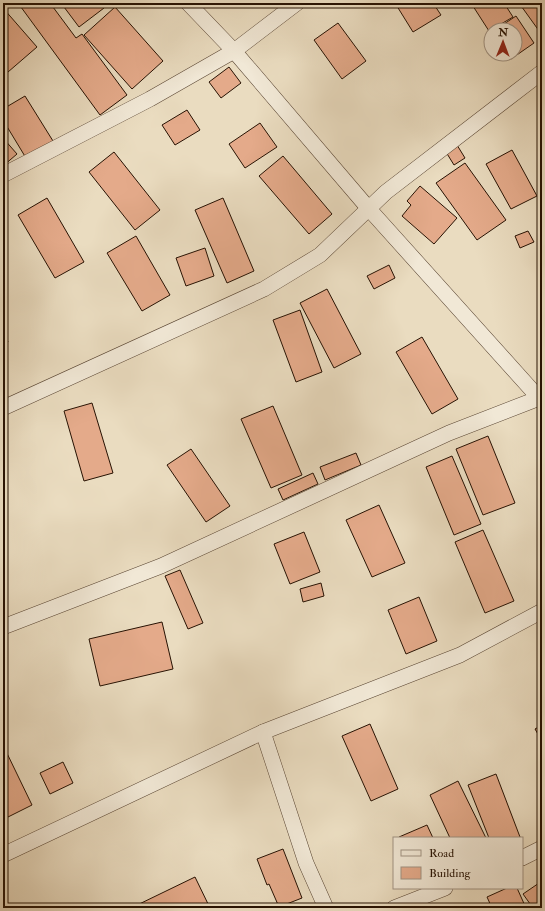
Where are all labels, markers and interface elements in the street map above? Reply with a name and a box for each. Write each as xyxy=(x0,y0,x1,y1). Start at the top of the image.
north arrow xyxy=(483,22,523,62)
text: N xyxy=(497,26,509,39)
legend xyxy=(393,837,523,889)
text: Road xyxy=(429,846,454,861)
text: Building xyxy=(429,866,472,881)

